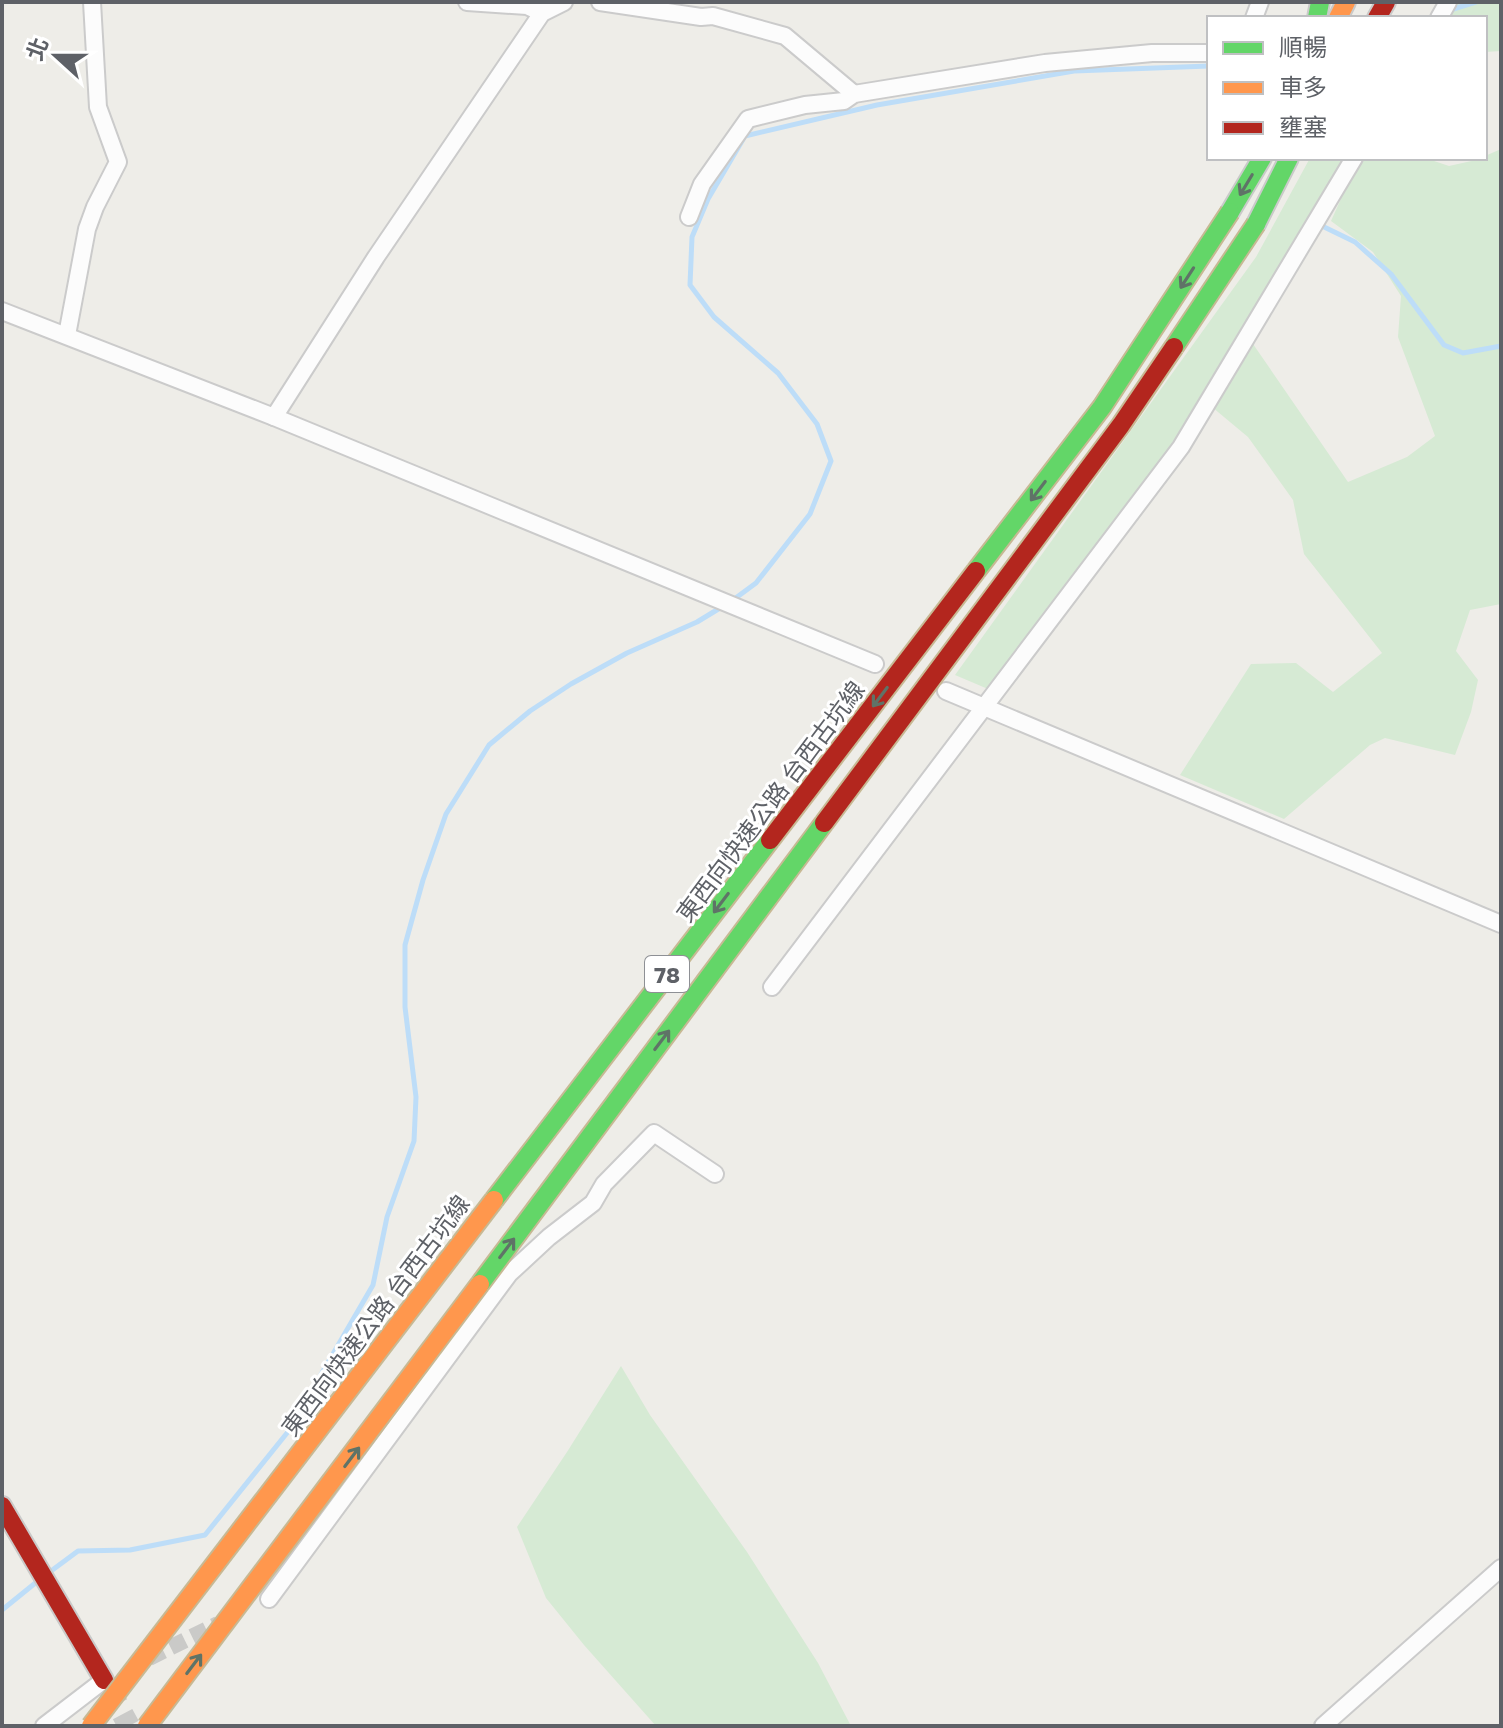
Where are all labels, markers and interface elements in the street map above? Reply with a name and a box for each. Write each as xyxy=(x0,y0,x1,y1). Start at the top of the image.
north arrow xyxy=(16,16,96,96)
legend xyxy=(1207,16,1487,160)
text: 順暢 xyxy=(1279,32,1327,61)
text: 北 xyxy=(20,34,53,64)
text: 車多 xyxy=(1279,72,1327,101)
text: 壅塞 xyxy=(1279,112,1327,141)
one-way arrow xyxy=(1238,173,1254,196)
one-way arrow xyxy=(1178,266,1195,288)
one-way arrow xyxy=(1029,479,1046,501)
street label: 東西向快速公路 台西古坑線 xyxy=(670,675,870,927)
one-way arrow xyxy=(871,686,888,707)
one-way arrow xyxy=(713,892,730,913)
road number: 78 xyxy=(645,956,689,992)
one-way arrow xyxy=(654,1030,671,1051)
street label: 東西向快速公路 台西古坑線 xyxy=(275,1189,475,1441)
one-way arrow xyxy=(499,1238,516,1260)
one-way arrow xyxy=(343,1447,360,1468)
one-way arrow xyxy=(186,1654,203,1675)

